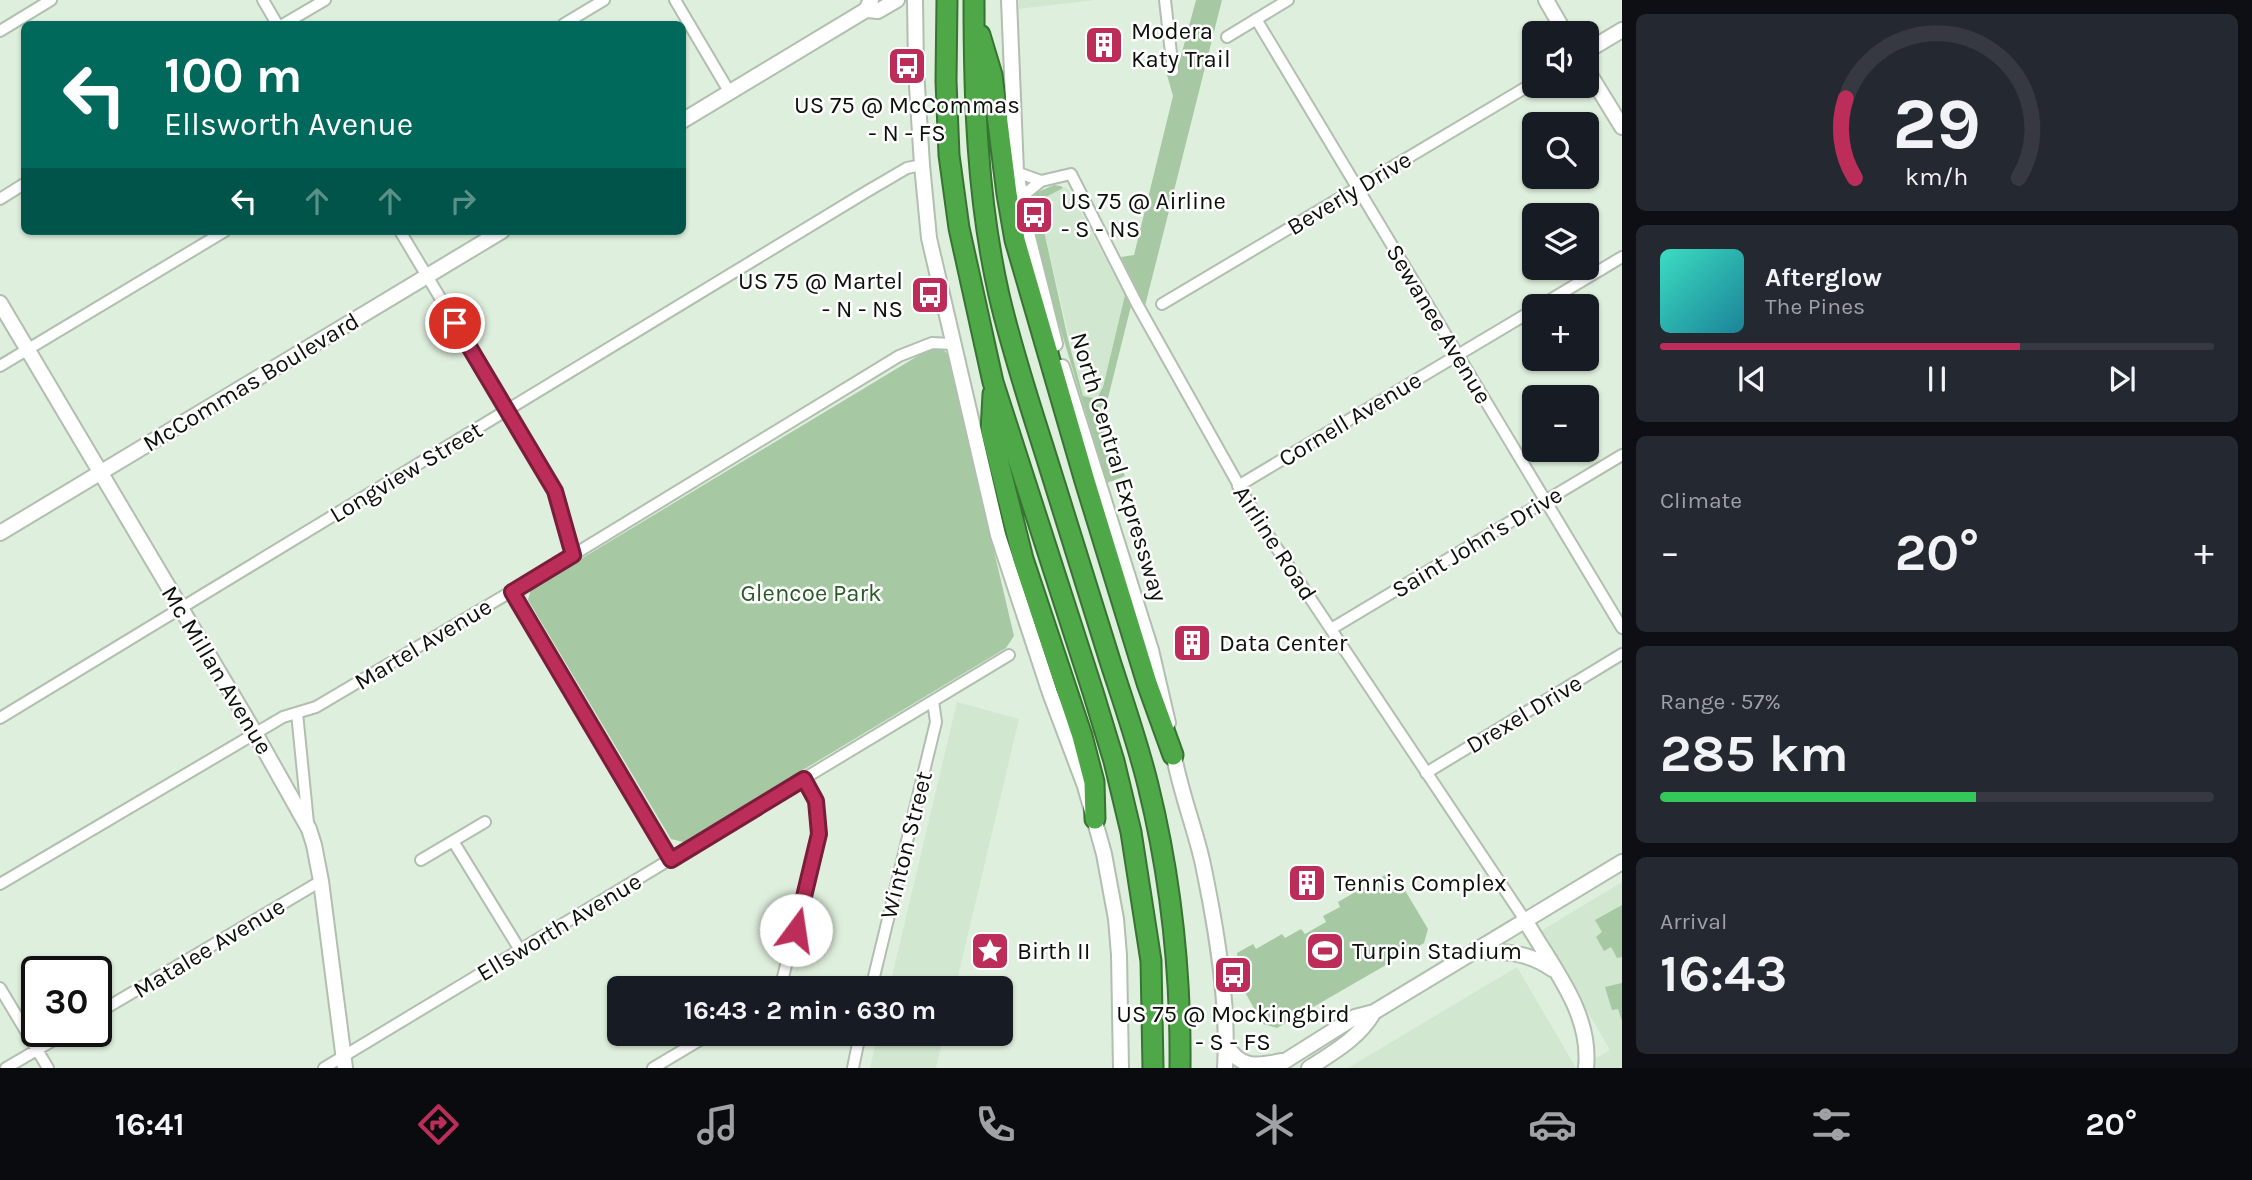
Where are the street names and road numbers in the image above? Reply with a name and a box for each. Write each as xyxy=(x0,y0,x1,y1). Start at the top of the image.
street label: Beverly Drive xyxy=(1282,145,1416,241)
street label: Sewanee Avenue xyxy=(1380,239,1498,409)
street label: McCommas Boulevard xyxy=(138,306,364,458)
street label: North Central Expressway xyxy=(1065,329,1173,605)
street label: Cornell Avenue xyxy=(1274,365,1426,473)
street label: Longview Street xyxy=(325,415,487,529)
street label: Airline Road xyxy=(1228,480,1322,606)
street label: Saint John's Drive xyxy=(1387,480,1567,604)
street label: Mc Millan Avenue xyxy=(156,581,278,759)
street label: Martel Avenue xyxy=(349,592,497,696)
street label: Drexel Drive xyxy=(1461,669,1587,759)
street label: Winton Street xyxy=(874,768,938,922)
street label: Ellsworth Avenue xyxy=(472,867,646,987)
street label: Matalee Avenue xyxy=(128,892,290,1004)

